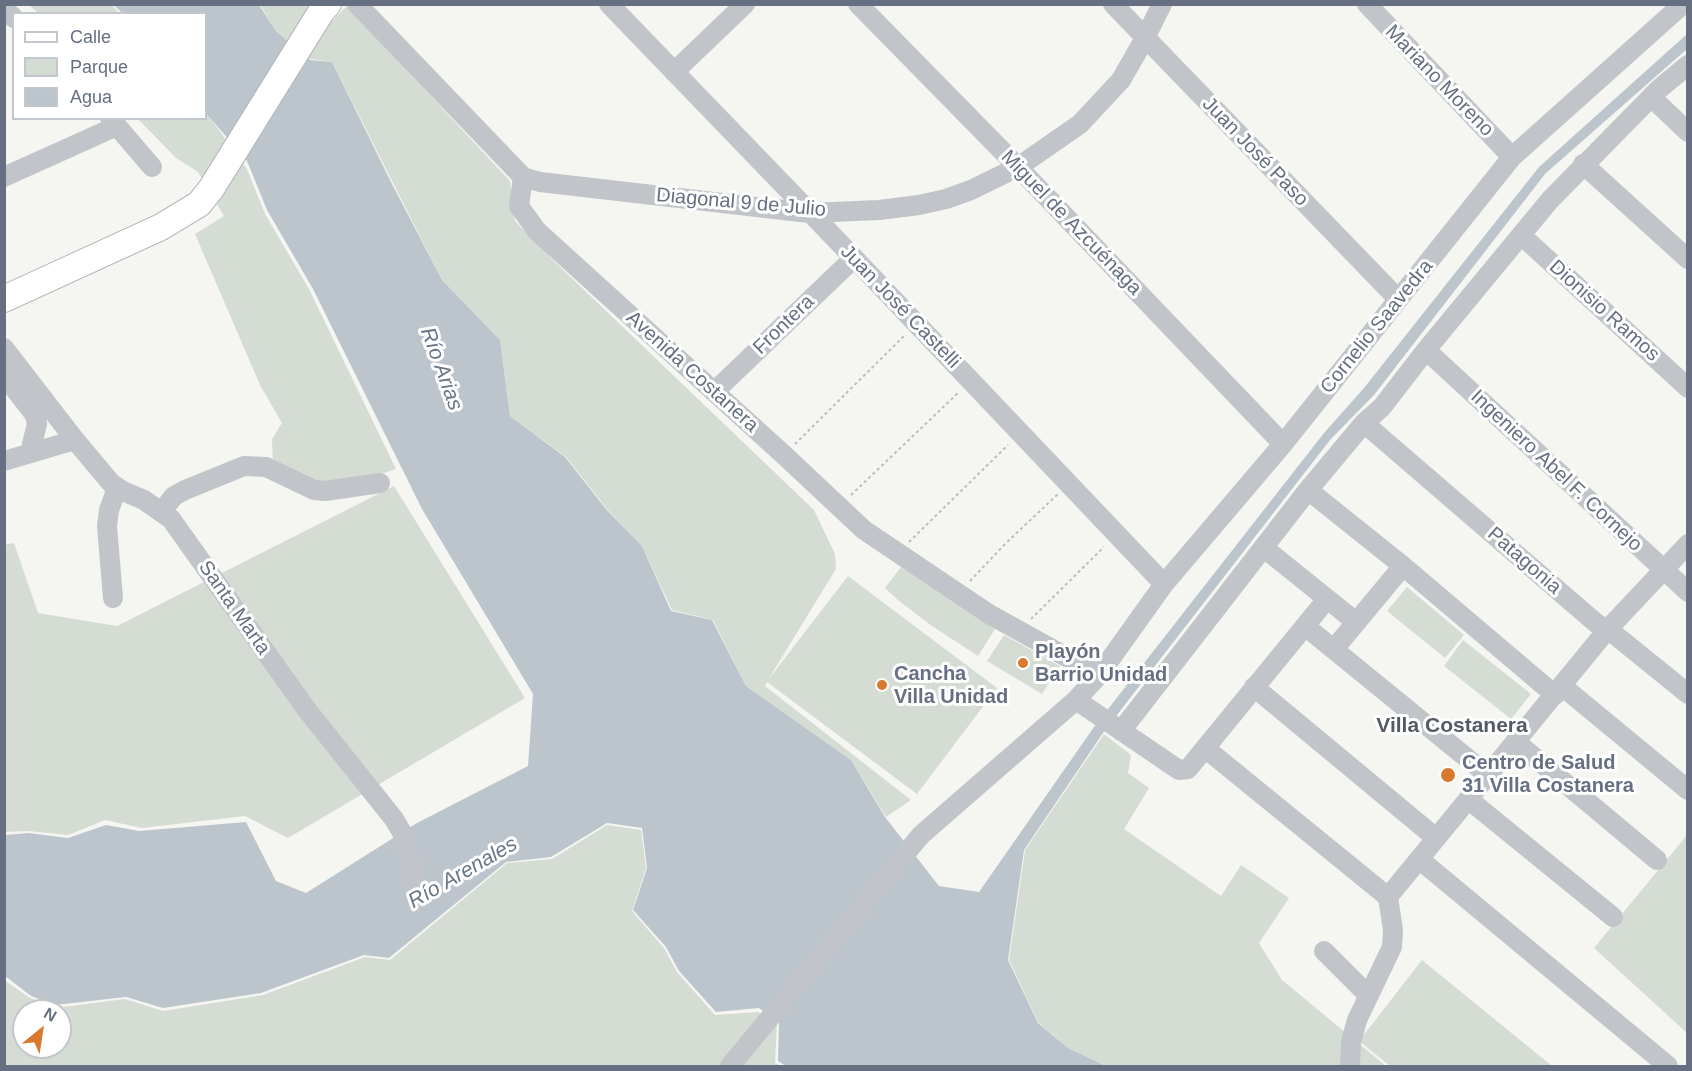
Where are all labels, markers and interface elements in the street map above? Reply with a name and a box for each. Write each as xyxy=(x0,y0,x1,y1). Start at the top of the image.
legend xyxy=(12,12,207,120)
street label: Mariano Moreno xyxy=(1380,20,1498,142)
text: Calle xyxy=(70,27,111,47)
text: Parque xyxy=(70,57,128,77)
text: Agua xyxy=(70,87,112,107)
street label: Juan José Paso xyxy=(1197,92,1313,212)
street label: Miguel de Azcuénaga xyxy=(996,145,1146,301)
street label: Diagonal 9 de Julio xyxy=(655,184,827,222)
street label: Juan José Castelli xyxy=(835,240,965,374)
street label: Cornelio Saavedra xyxy=(1316,255,1438,399)
street label: Dionisio Ramos xyxy=(1544,255,1664,367)
street label: Frontera xyxy=(748,290,820,360)
street label: Avenida Costanera xyxy=(621,306,763,438)
water label: Río Arias xyxy=(414,324,468,414)
street label: Ingeniero Abel F. Cornejo xyxy=(1465,385,1647,557)
street label: Patagonia xyxy=(1482,522,1566,600)
street label: Santa Marta xyxy=(193,556,275,660)
place label: Playón Barrio Unidad xyxy=(1035,640,1167,687)
marker: Playón Barrio Unidad xyxy=(1016,656,1030,670)
place label: Cancha Villa Unidad xyxy=(894,662,1008,709)
marker: Cancha Villa Unidad xyxy=(875,678,889,692)
district label: Villa Costanera xyxy=(1376,713,1528,739)
place label: Centro de Salud 31 Villa Costanera xyxy=(1462,751,1634,798)
marker: Centro de Salud 31 Villa Costanera xyxy=(1439,766,1457,784)
water label: Río Arenales xyxy=(404,832,522,914)
north arrow xyxy=(12,999,72,1059)
text: N xyxy=(41,1004,60,1025)

